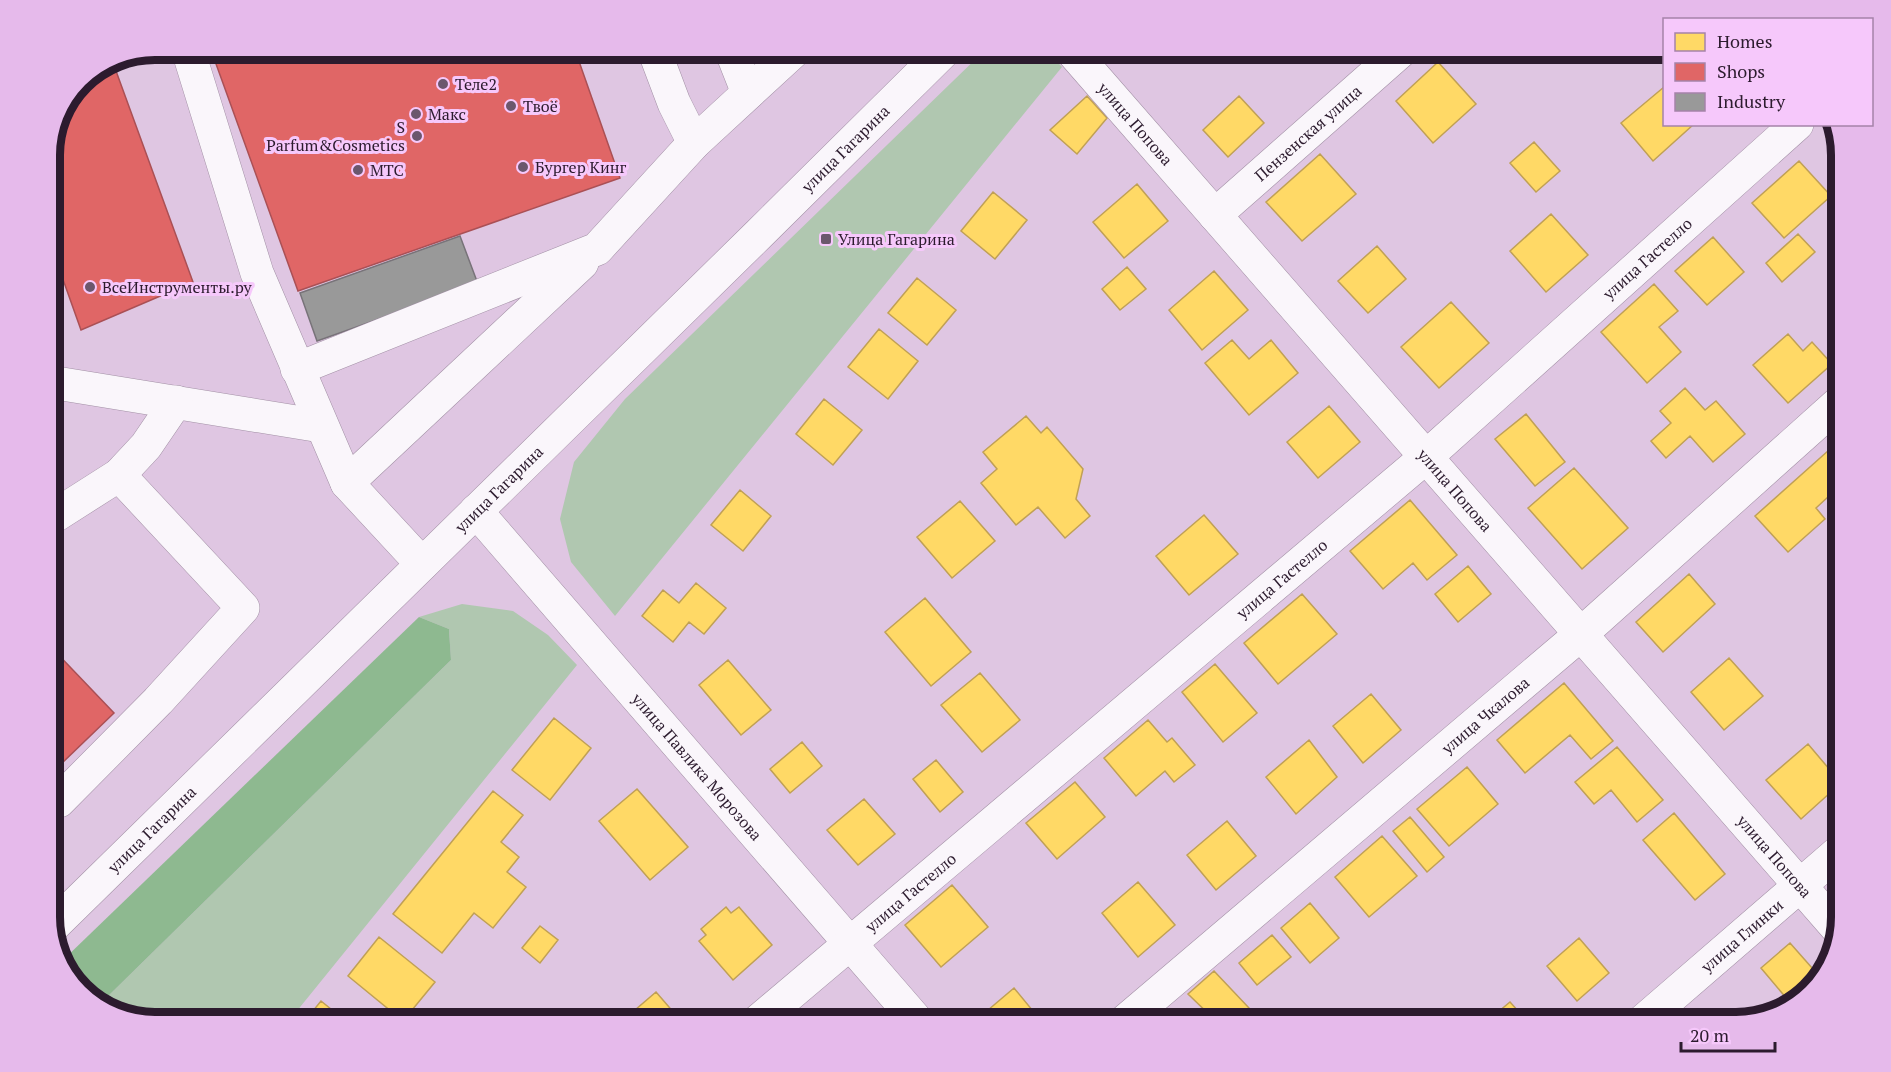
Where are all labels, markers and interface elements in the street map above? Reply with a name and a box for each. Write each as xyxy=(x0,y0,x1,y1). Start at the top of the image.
legend xyxy=(1663,18,1873,126)
text: Homes xyxy=(1717,29,1772,53)
text: Shops xyxy=(1717,59,1765,83)
place label: Теле2 xyxy=(455,73,497,95)
marker: Теле2 xyxy=(436,77,450,91)
street label: улица Попова xyxy=(1092,77,1178,170)
street label: Пензенская улица xyxy=(1250,80,1366,186)
text: Industry xyxy=(1717,89,1786,113)
place label: Твоё xyxy=(523,95,558,117)
marker: Твоё xyxy=(504,99,518,113)
street label: улица Гагарина xyxy=(796,100,894,198)
place label: Макс xyxy=(428,103,466,125)
marker: Макс xyxy=(409,107,423,121)
place label: S Parfum&Cosmetics xyxy=(266,116,405,156)
marker: S Parfum&Cosmetics xyxy=(410,129,424,143)
place label: Бургер Кинг xyxy=(535,156,627,178)
place label: МТС xyxy=(370,159,404,181)
marker: Бургер Кинг xyxy=(516,160,530,174)
marker: МТС xyxy=(351,163,365,177)
street label: улица Гастелло xyxy=(1597,212,1697,305)
place label: Улица Гагарина xyxy=(838,228,955,250)
marker: Улица Гагарина xyxy=(819,232,833,246)
place label: ВсеИнструменты.ру xyxy=(102,276,253,298)
marker: ВсеИнструменты.ру xyxy=(83,280,97,294)
street label: улица Гагарина xyxy=(449,441,548,538)
street label: улица Попова xyxy=(1412,443,1497,536)
street label: улица Гастелло xyxy=(1231,534,1332,624)
street label: улица Чкалова xyxy=(1436,672,1534,760)
street label: улица Павлика Морозова xyxy=(626,687,767,845)
street label: улица Гагарина xyxy=(102,781,201,878)
street label: улица Попова xyxy=(1731,809,1817,902)
street label: улица Гастелло xyxy=(860,847,961,938)
street label: улица Глинки xyxy=(1695,894,1788,978)
scale bar xyxy=(1681,1015,1776,1053)
text: 20 m xyxy=(1690,1023,1730,1047)

